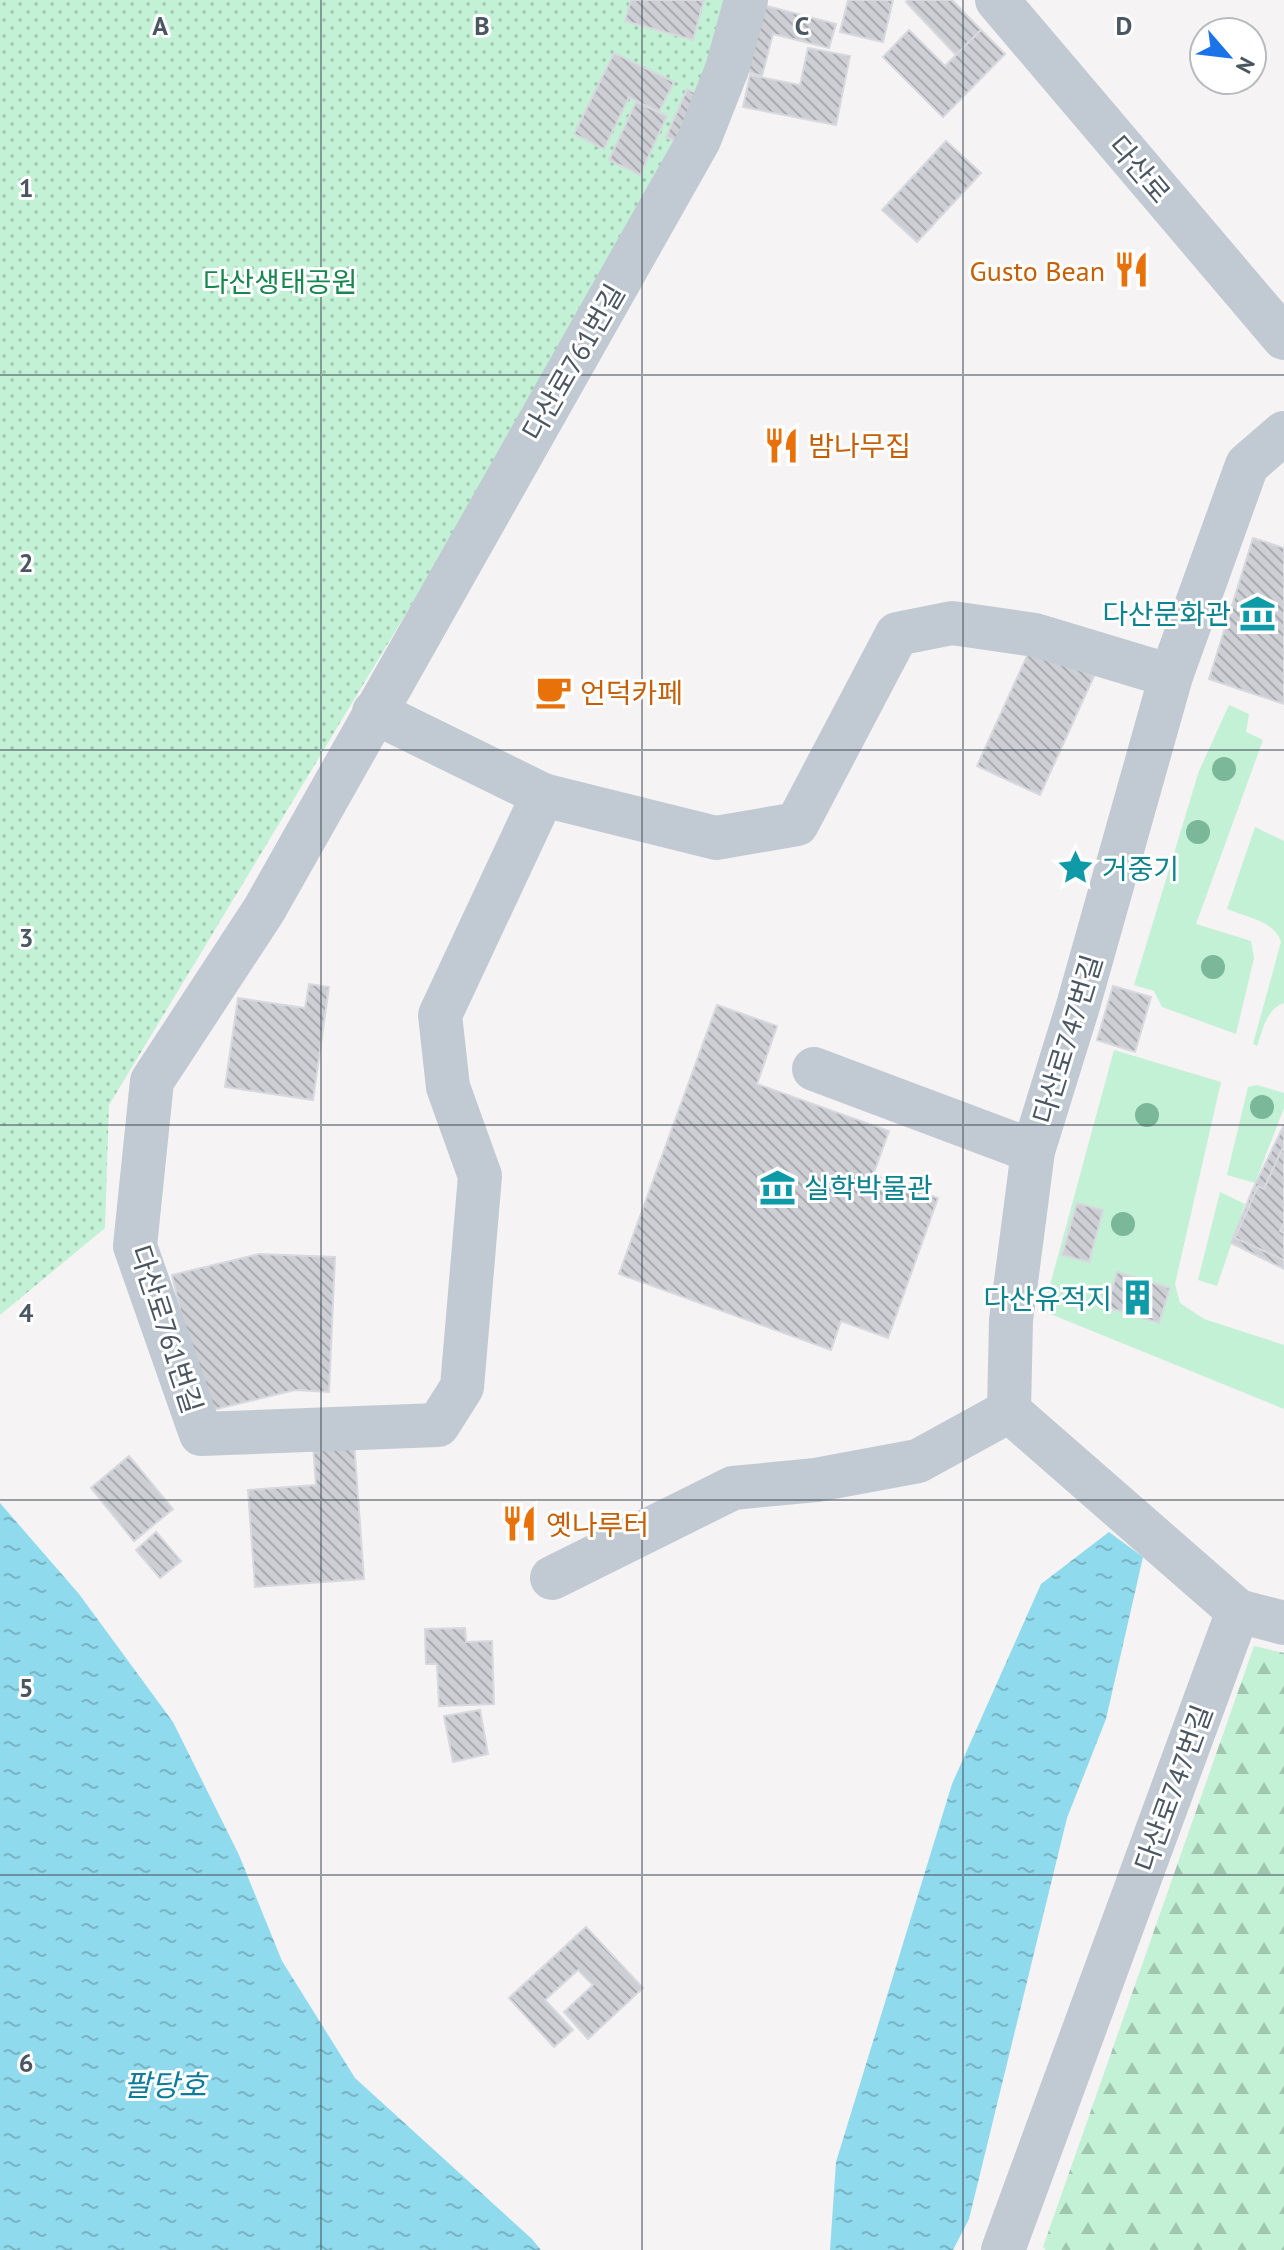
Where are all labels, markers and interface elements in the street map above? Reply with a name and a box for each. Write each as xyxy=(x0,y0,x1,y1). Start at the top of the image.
text: A xyxy=(152,9,168,42)
text: B xyxy=(474,9,490,42)
text: C xyxy=(795,9,809,42)
text: D xyxy=(1116,9,1132,42)
north arrow xyxy=(1188,16,1268,96)
text: N xyxy=(1230,52,1261,78)
street label: 다산로 xyxy=(1101,128,1179,210)
text: 1 xyxy=(19,171,33,204)
restaurant icon: Gusto Bean xyxy=(1112,251,1150,289)
place label: Gusto Bean xyxy=(970,252,1105,289)
park label: 다산생태공원 xyxy=(203,263,357,300)
street label: 다산로761번길 xyxy=(513,277,633,447)
restaurant icon: 밤나무집 xyxy=(763,426,801,464)
place label: 밤나무집 xyxy=(808,427,911,464)
text: 2 xyxy=(19,546,33,579)
museum icon: 다산문화관 xyxy=(1238,594,1276,632)
place label: 다산문화관 xyxy=(1102,595,1231,632)
cafe icon: 언덕카페 xyxy=(535,673,573,711)
place label: 언덕카페 xyxy=(580,674,683,711)
place icon: 거중기 xyxy=(1057,849,1095,887)
place label: 거중기 xyxy=(1102,850,1179,887)
text: 3 xyxy=(19,921,33,954)
street label: 다산로747번길 xyxy=(1024,950,1110,1128)
museum icon: 실학박물관 xyxy=(759,1168,797,1206)
place label: 실학박물관 xyxy=(804,1169,933,1206)
street label: 다산로761번길 xyxy=(122,1240,212,1418)
building icon: 다산유적지 xyxy=(1119,1279,1157,1317)
place label: 다산유적지 xyxy=(983,1280,1112,1317)
text: 4 xyxy=(19,1296,34,1329)
restaurant icon: 옛나루터 xyxy=(501,1505,539,1543)
place label: 옛나루터 xyxy=(546,1506,649,1543)
text: 5 xyxy=(19,1671,33,1704)
street label: 다산로747번길 xyxy=(1126,1700,1220,1876)
text: 6 xyxy=(19,2046,33,2079)
water label: 팔당호 xyxy=(124,2065,209,2104)

